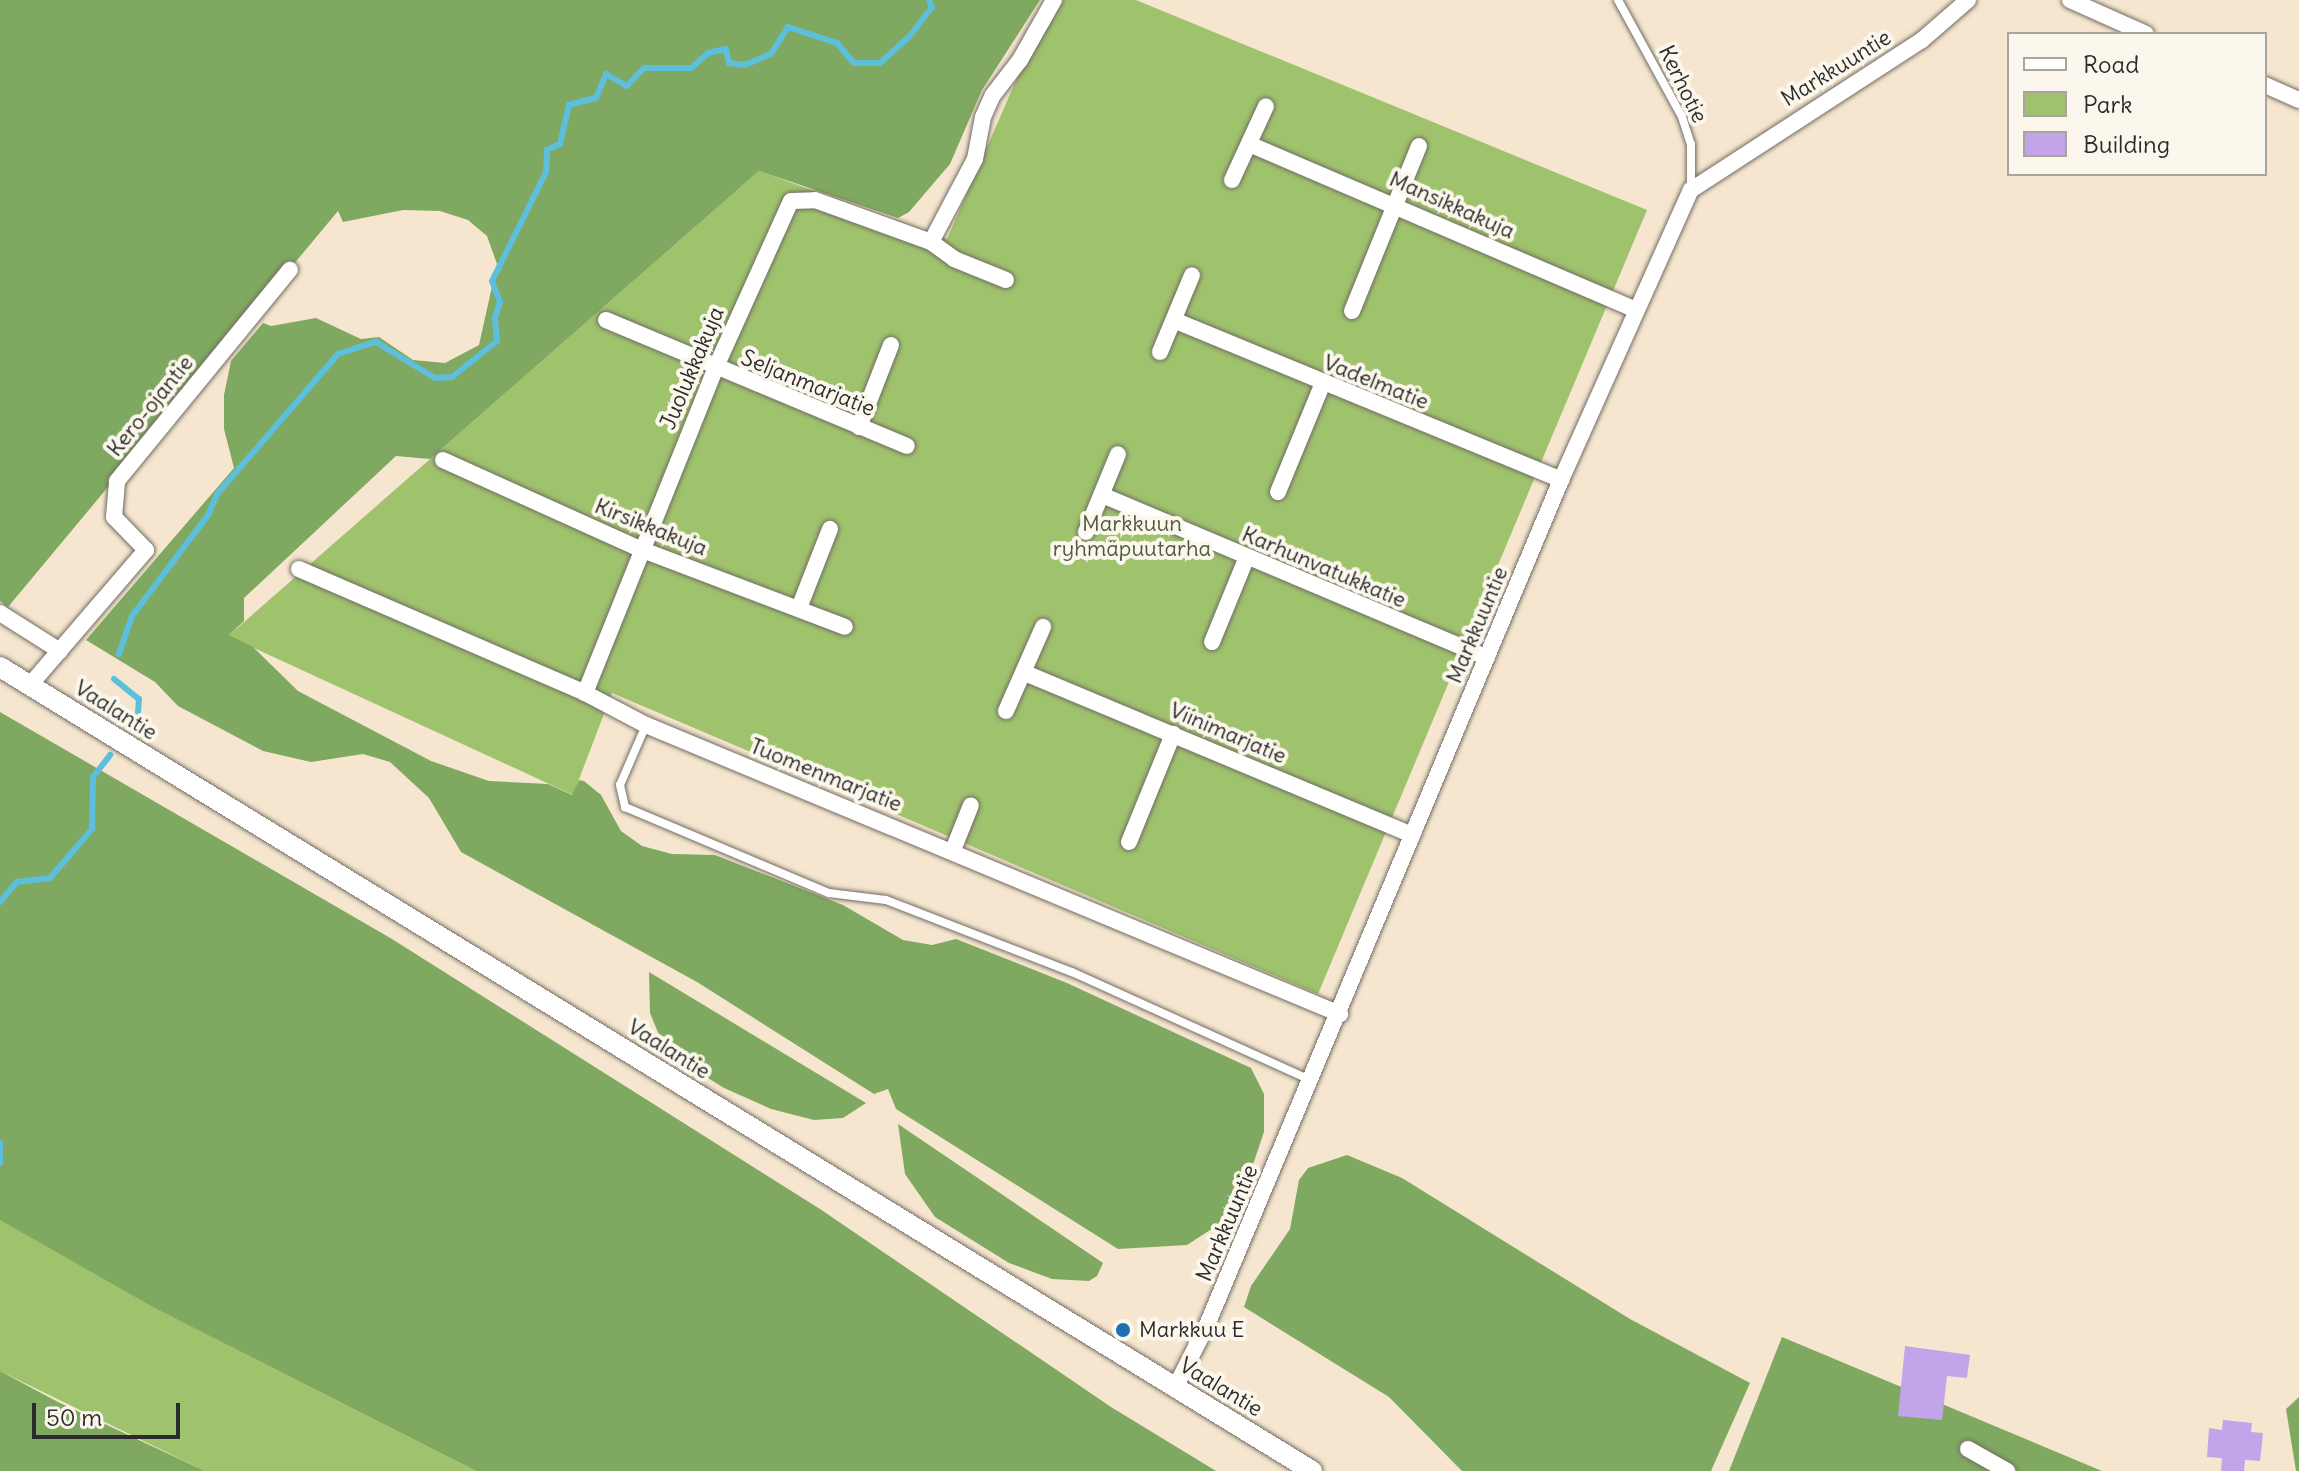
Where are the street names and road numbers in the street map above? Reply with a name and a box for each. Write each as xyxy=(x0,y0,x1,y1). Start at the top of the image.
street label: Markkuuntie xyxy=(1776,24,1896,112)
street label: Kerhotie xyxy=(1653,41,1713,127)
street label: Mansikkakuja xyxy=(1385,166,1519,244)
street label: Juolukkakuja xyxy=(654,303,730,433)
street label: Seljanmarjatie xyxy=(737,344,879,422)
street label: Vadelmatie xyxy=(1320,349,1432,415)
street label: Kero-ojantie xyxy=(101,350,199,462)
street label: Kirsikkakuja xyxy=(591,493,711,561)
street label: Karhunvatukkatie xyxy=(1238,521,1410,613)
street label: Markkuuntie xyxy=(1441,563,1513,687)
street label: Vaalantie xyxy=(70,674,162,746)
street label: Viinimarjatie xyxy=(1166,697,1290,769)
street label: Tuomenmarjatie xyxy=(746,733,906,817)
street label: Vaalantie xyxy=(623,1013,715,1085)
street label: Markkuuntie xyxy=(1191,1161,1263,1285)
street label: Vaalantie xyxy=(1175,1352,1267,1422)

